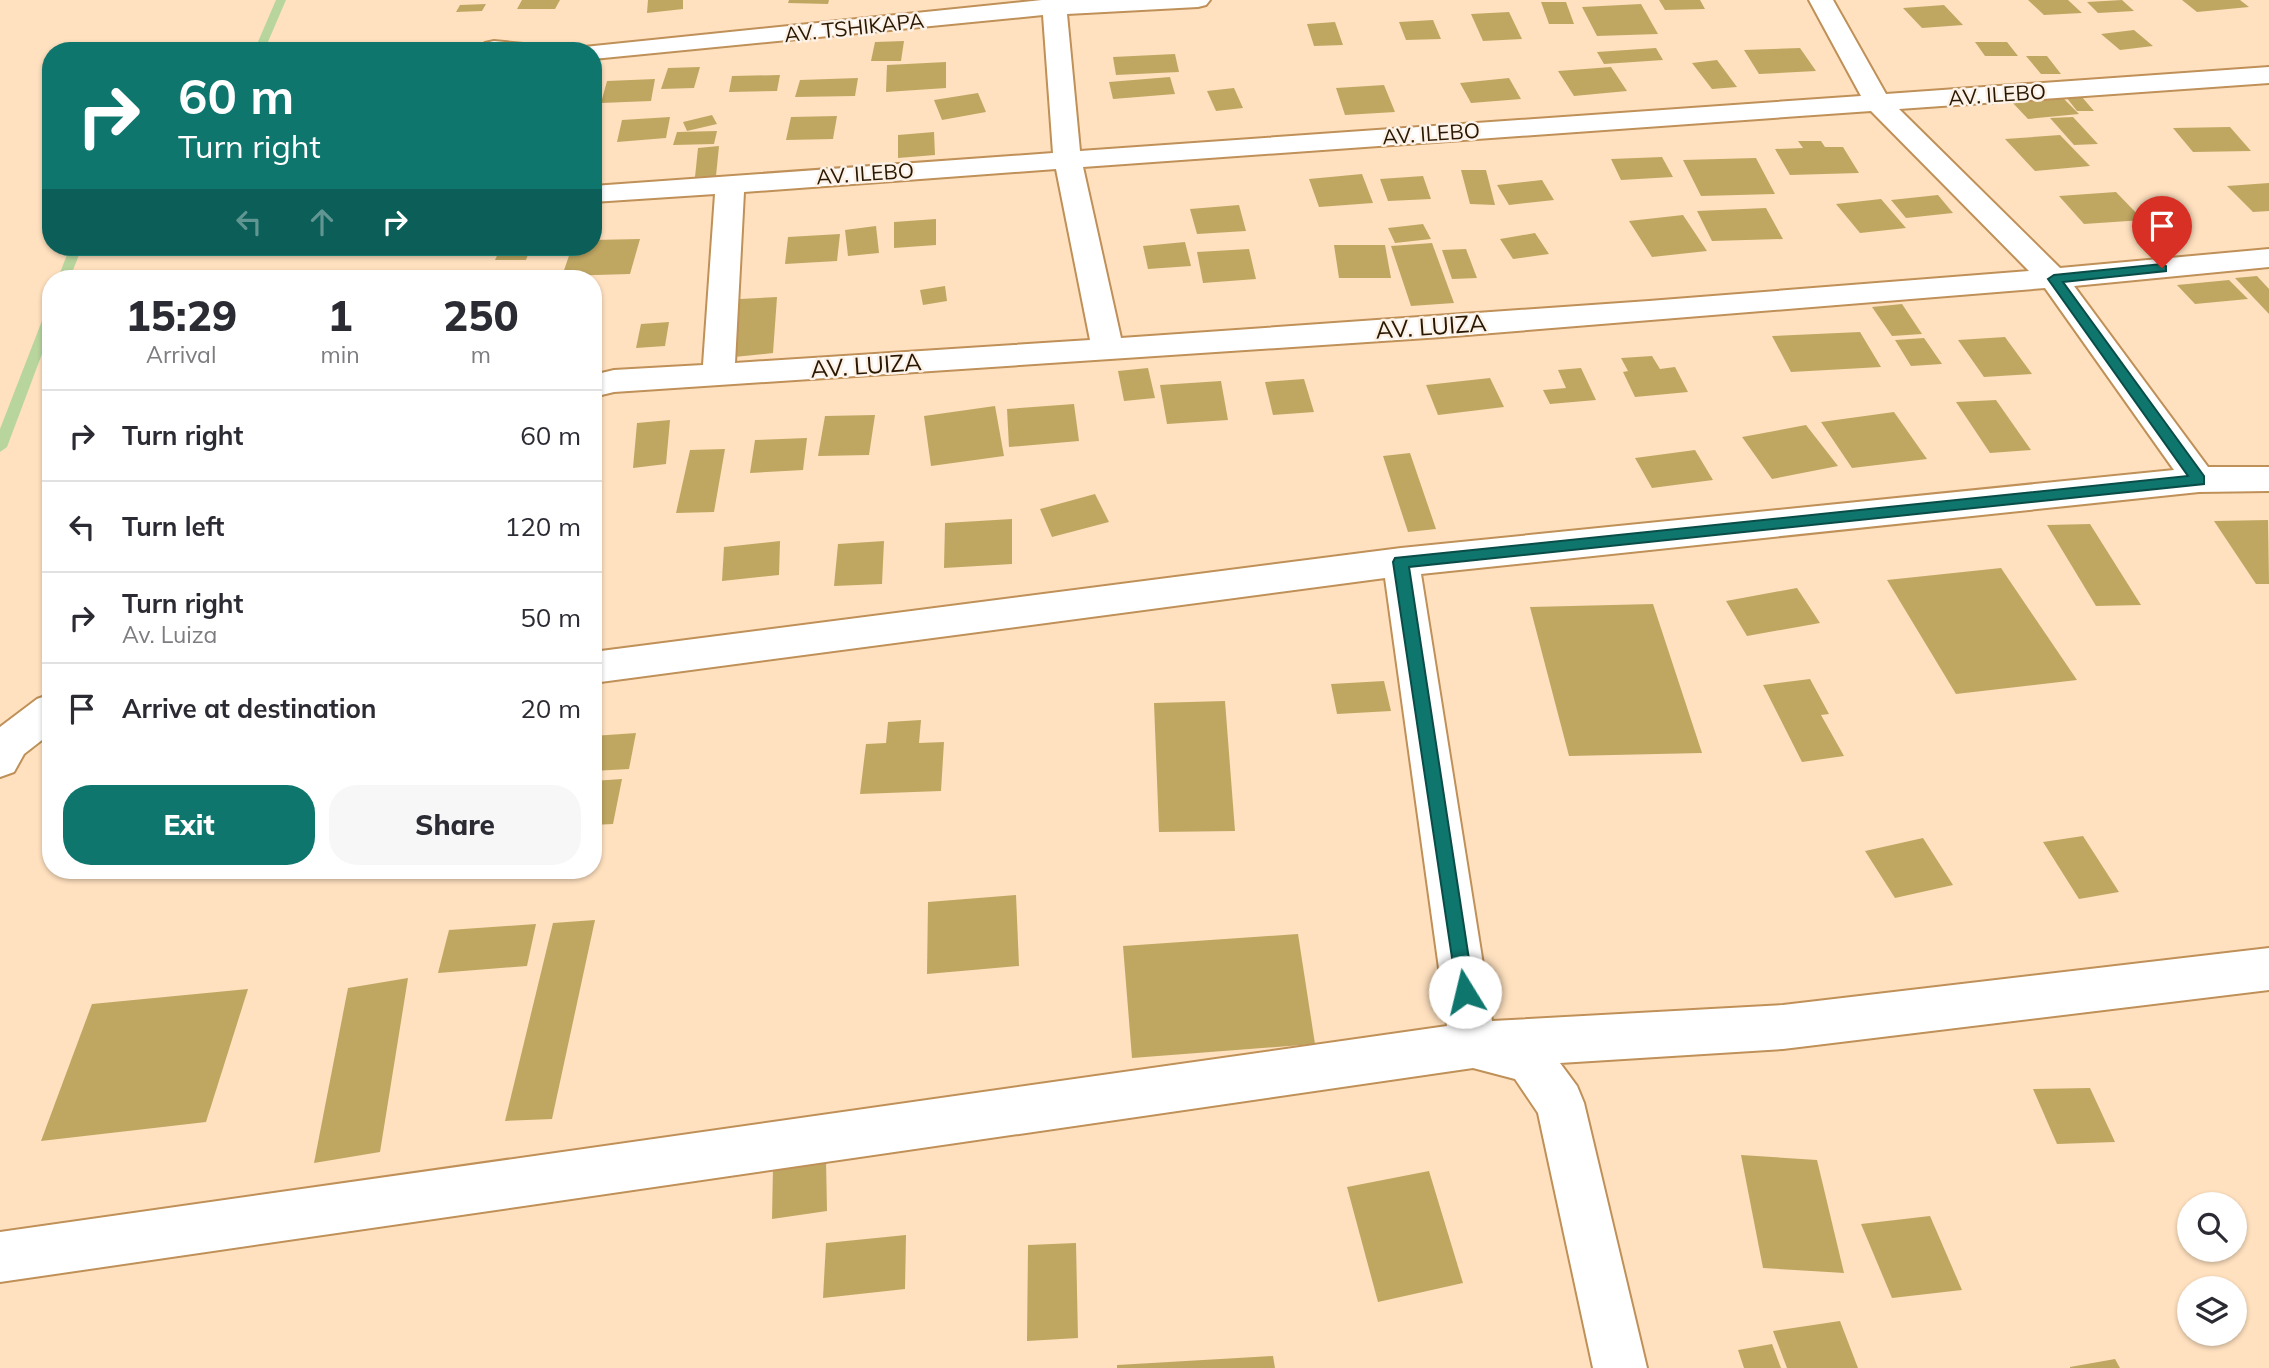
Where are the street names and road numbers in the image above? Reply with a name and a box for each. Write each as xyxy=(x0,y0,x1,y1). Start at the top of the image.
street label: AV. TSHIKAPA xyxy=(783,7,926,47)
street label: AV. ILEBO xyxy=(1947,78,2047,110)
street label: AV. ILEBO xyxy=(1381,117,1481,149)
street label: AV. ILEBO xyxy=(815,157,915,189)
street label: AV. LUIZA xyxy=(1374,307,1488,345)
street label: AV. LUIZA xyxy=(809,346,923,384)

